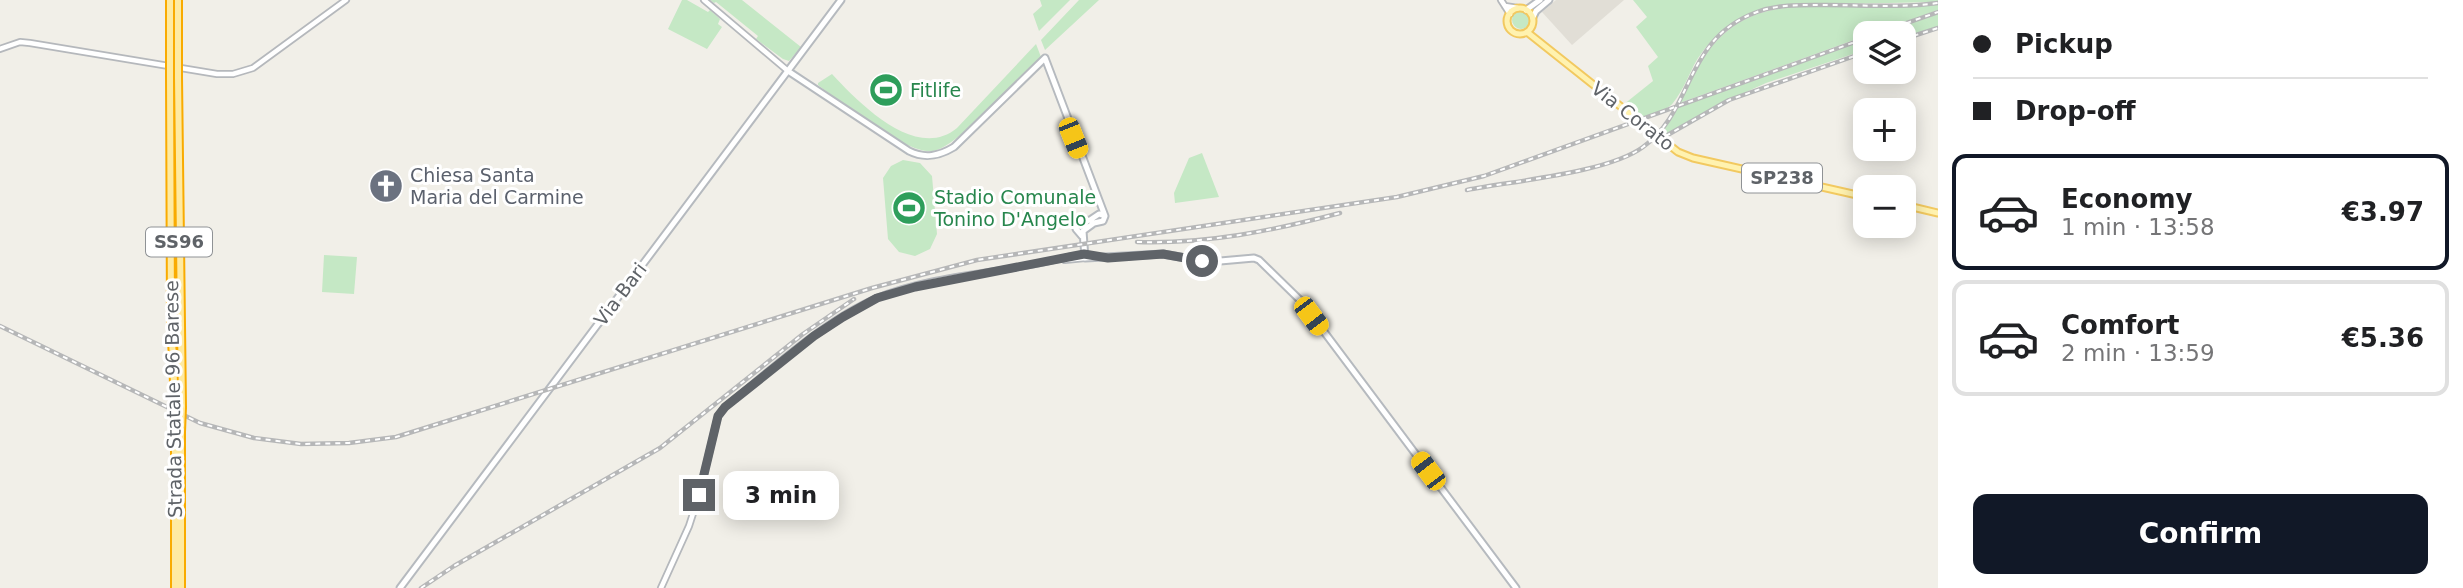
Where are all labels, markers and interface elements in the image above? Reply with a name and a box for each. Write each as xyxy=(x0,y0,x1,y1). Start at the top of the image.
map controls xyxy=(1853,21,1916,238)
button: layers xyxy=(1853,21,1916,84)
text: Pickup xyxy=(2015,29,2113,59)
sports icon: Fitlife xyxy=(867,71,905,109)
street label: Via Corato xyxy=(1587,77,1679,155)
place label: Fitlife xyxy=(910,79,961,101)
text: Drop-off xyxy=(2015,96,2136,126)
button: + xyxy=(1853,98,1916,161)
car xyxy=(1056,115,1091,161)
road number: SP238 xyxy=(1742,163,1822,192)
place label: Chiesa Santa Maria del Carmine xyxy=(410,164,584,208)
church icon: Chiesa Santa Maria del Carmine xyxy=(367,167,405,205)
button: − xyxy=(1853,175,1916,238)
icon: car xyxy=(1977,181,2040,244)
text: Economy xyxy=(2061,184,2192,214)
place label: Stadio Comunale Tonino D'Angelo xyxy=(933,186,1096,230)
sports icon: Stadio Comunale Tonino D'Angelo xyxy=(890,189,928,227)
text: €3.97 xyxy=(2342,197,2424,227)
text: 1 min · 13:58 xyxy=(2061,214,2215,240)
road number: SS96 xyxy=(146,228,212,256)
route start xyxy=(1186,245,1218,277)
street label: Via Bari xyxy=(589,258,651,330)
street label: Strada Statale 96 Barese xyxy=(160,280,186,518)
car xyxy=(1290,293,1333,339)
icon: car xyxy=(1977,307,2040,370)
text: Comfort xyxy=(2061,310,2179,340)
text: €5.36 xyxy=(2342,323,2424,353)
text: 2 min · 13:59 xyxy=(2061,340,2215,366)
car xyxy=(1407,448,1450,494)
callout: 3 min xyxy=(724,470,839,520)
route end xyxy=(683,479,715,511)
text: 3 min xyxy=(745,482,817,508)
button: Confirm xyxy=(1973,494,2428,574)

